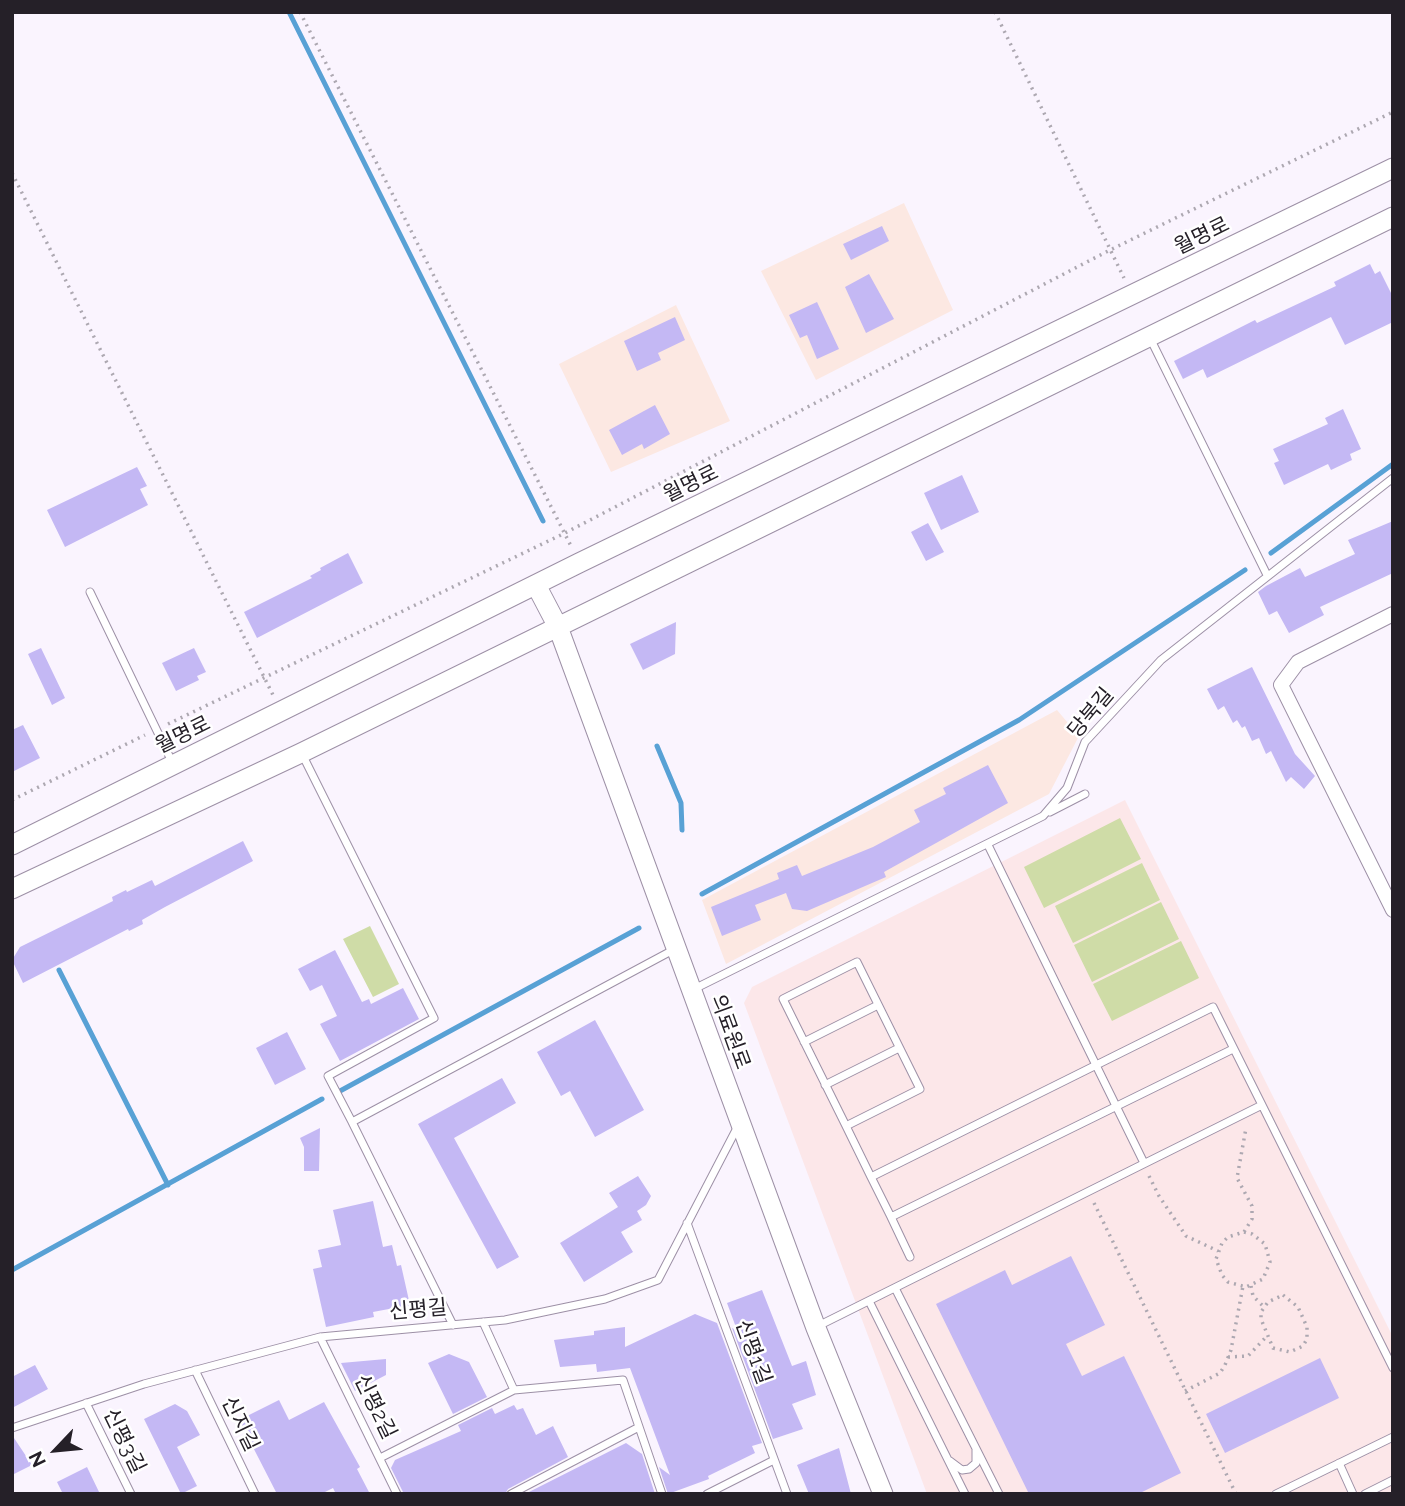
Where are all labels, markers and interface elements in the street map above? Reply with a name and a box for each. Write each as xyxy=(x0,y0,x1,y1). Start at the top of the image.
street label: 월명로 xyxy=(1170,212,1234,260)
street label: 월명로 xyxy=(659,460,723,508)
street label: 당북길 xyxy=(1063,683,1119,743)
street label: 월명로 xyxy=(151,711,215,759)
street label: 의료원로 xyxy=(705,991,755,1073)
street label: 신평길 xyxy=(388,1295,448,1325)
street label: 신평1길 xyxy=(730,1316,776,1388)
street label: 신평2길 xyxy=(349,1371,401,1443)
street label: 신지길 xyxy=(216,1392,264,1456)
street label: 신평3길 xyxy=(98,1404,150,1478)
north arrow xyxy=(21,1415,91,1485)
text: N xyxy=(24,1448,50,1471)

